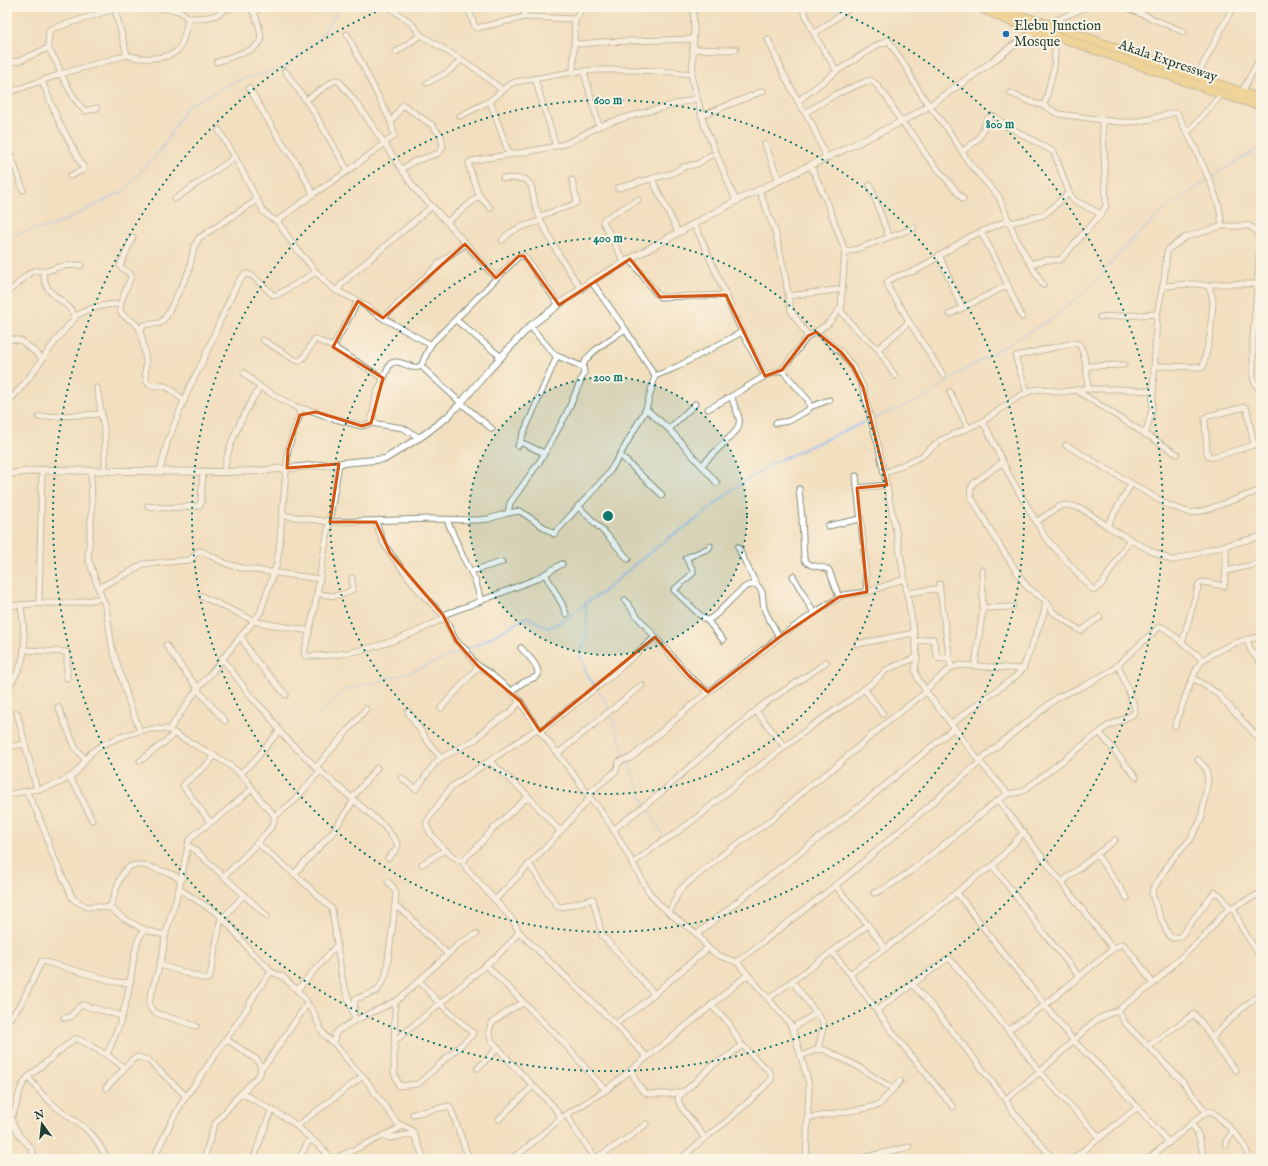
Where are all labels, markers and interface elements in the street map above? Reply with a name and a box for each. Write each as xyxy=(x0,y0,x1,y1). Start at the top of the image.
place label: Elebu Junction Mosque xyxy=(1014,17,1102,51)
marker: Elebu Junction Mosque xyxy=(1001,29,1011,39)
street label: Akala Expressway xyxy=(1115,35,1220,86)
text: 600 m xyxy=(594,93,623,108)
text: 800 m xyxy=(986,117,1015,132)
text: 400 m xyxy=(593,231,624,246)
text: 200 m xyxy=(593,370,623,385)
centre of rings xyxy=(601,509,615,523)
north arrow xyxy=(22,1104,62,1144)
text: N xyxy=(32,1107,47,1124)

